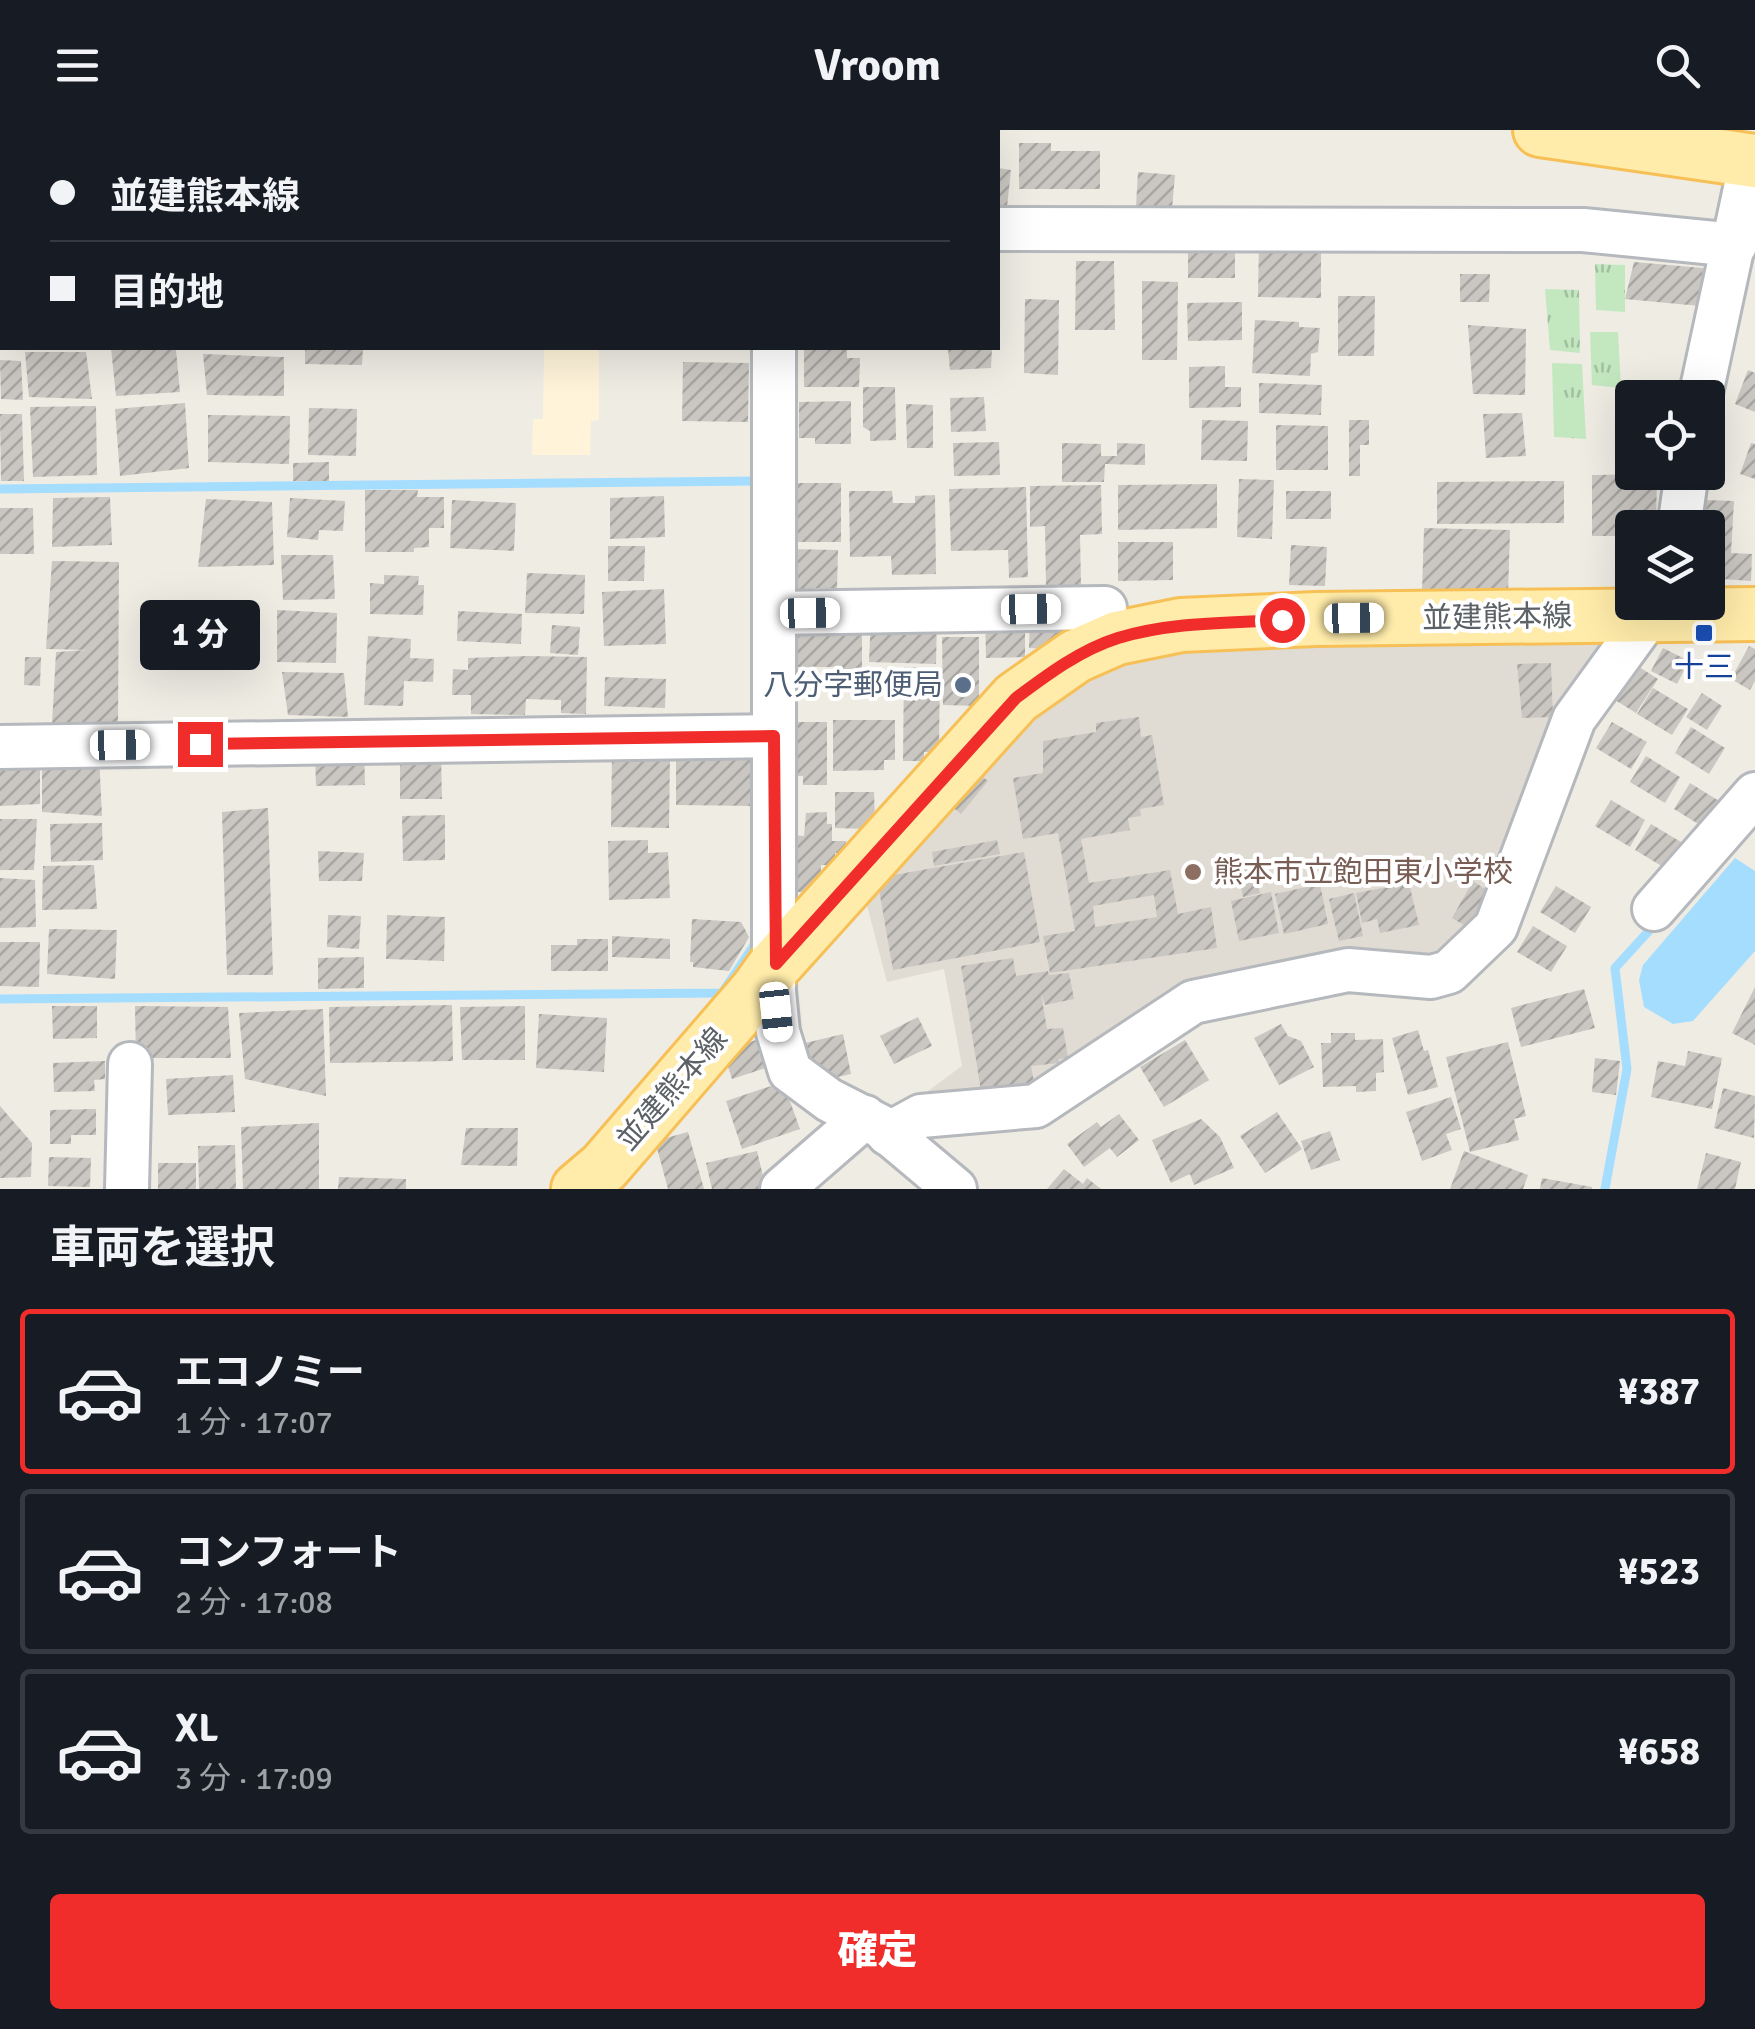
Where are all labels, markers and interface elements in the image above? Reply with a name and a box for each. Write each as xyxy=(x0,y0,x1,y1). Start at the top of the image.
icon: menu xyxy=(50,38,105,93)
text: Vroom xyxy=(814,38,941,93)
icon: search xyxy=(1650,38,1705,93)
text: 並建熊本線 xyxy=(110,173,300,220)
text: 目的地 xyxy=(110,269,224,316)
map controls xyxy=(1615,380,1725,620)
button: locate xyxy=(1615,380,1725,490)
button: layers xyxy=(1615,510,1725,620)
car xyxy=(1001,593,1061,625)
car xyxy=(780,597,840,629)
route start xyxy=(1260,598,1305,643)
street label: 並建熊本線 xyxy=(1422,598,1572,637)
callout: 1 分 xyxy=(140,599,260,669)
car xyxy=(1324,602,1384,634)
text: 1 分 xyxy=(172,615,228,654)
marker: 十三 xyxy=(1693,622,1715,644)
place label: 十三 xyxy=(1674,649,1734,686)
place label: 八分字郵便局 xyxy=(763,667,943,704)
marker: 八分字郵便局 xyxy=(952,674,974,696)
route end xyxy=(178,722,223,767)
car xyxy=(90,729,150,761)
place label: 熊本市立飽田東小学校 xyxy=(1213,854,1513,891)
marker: 熊本市立飽田東小学校 xyxy=(1182,861,1204,883)
car xyxy=(758,981,794,1043)
street label: 並建熊本線 xyxy=(609,1021,736,1158)
text: 車両を選択 xyxy=(50,1221,275,1276)
icon: car xyxy=(55,1347,145,1437)
text: エコノミー xyxy=(175,1349,365,1396)
text: ¥387 xyxy=(1618,1368,1700,1415)
text: 1 分 · 17:07 xyxy=(175,1403,333,1442)
icon: car xyxy=(55,1527,145,1617)
text: コンフォート xyxy=(175,1529,402,1576)
text: ¥523 xyxy=(1618,1548,1700,1595)
text: 2 分 · 17:08 xyxy=(175,1583,333,1622)
text: XL xyxy=(175,1705,218,1752)
icon: car xyxy=(55,1707,145,1797)
text: ¥658 xyxy=(1618,1728,1700,1775)
text: 3 分 · 17:09 xyxy=(175,1759,333,1798)
button: 確定 xyxy=(50,1894,1705,2009)

